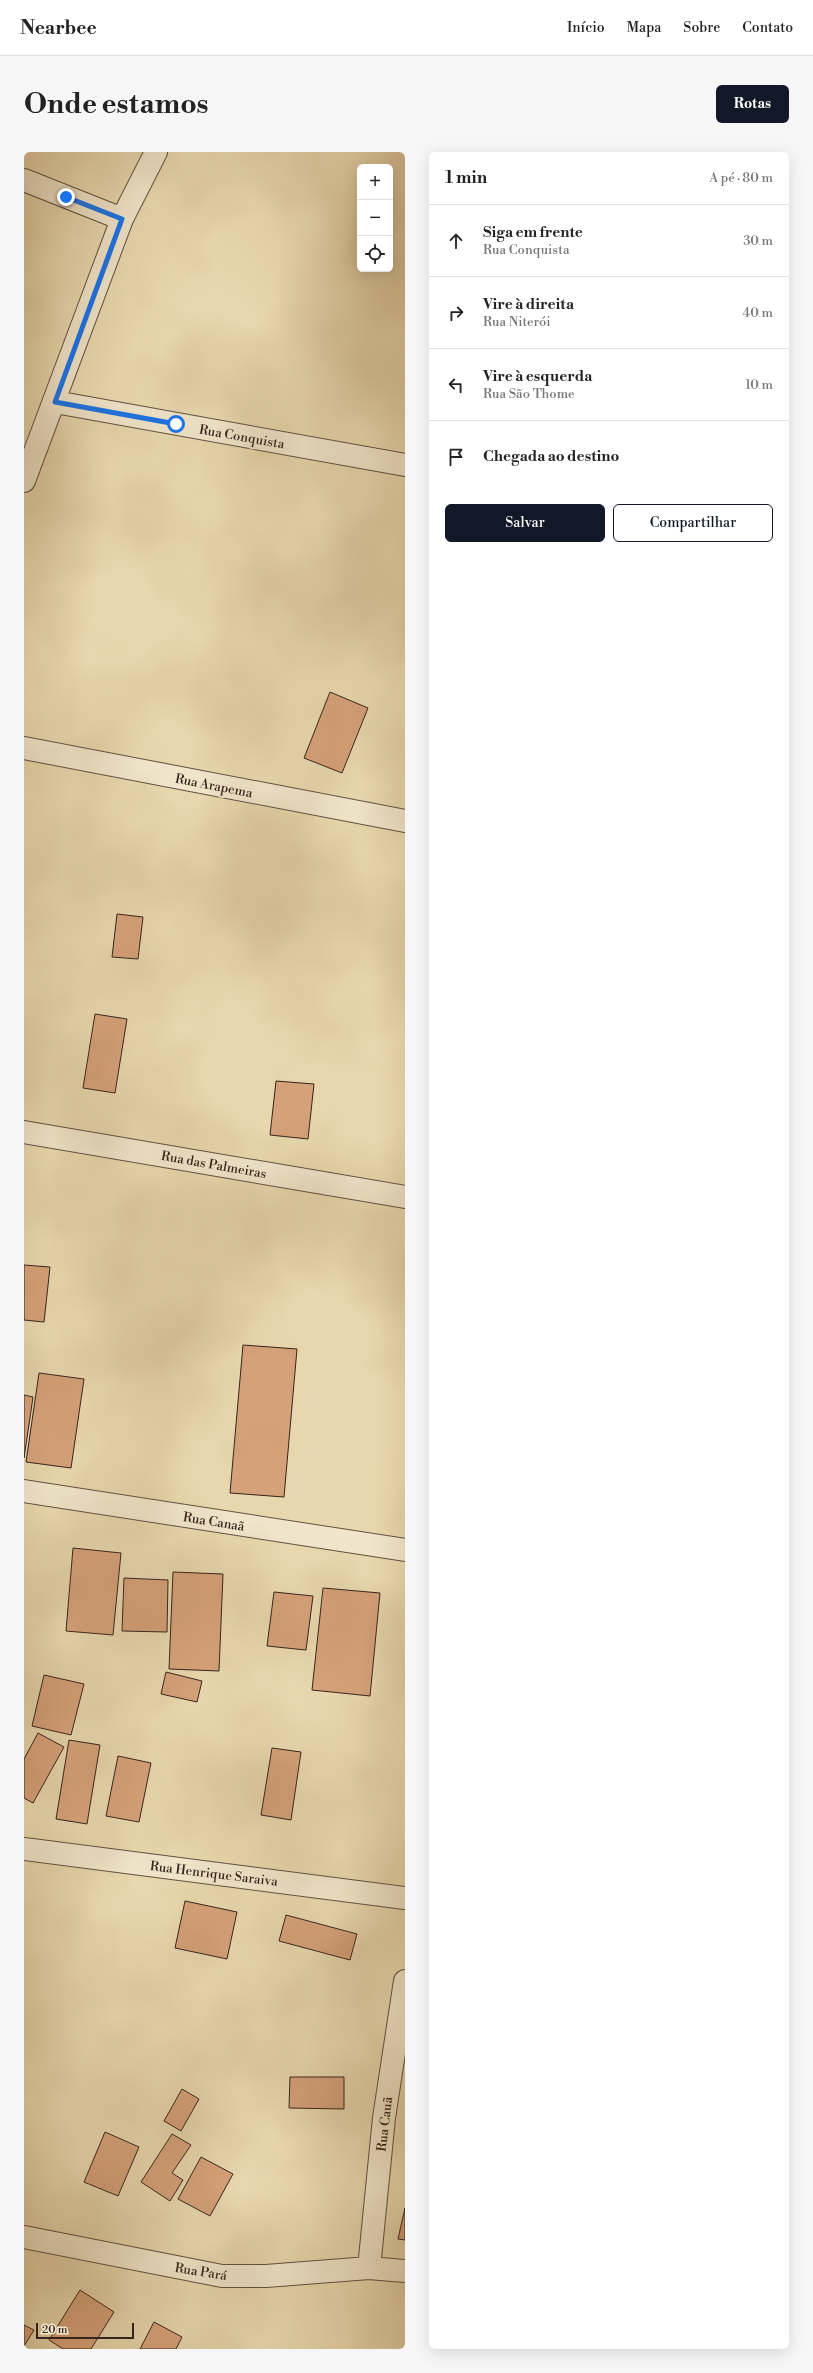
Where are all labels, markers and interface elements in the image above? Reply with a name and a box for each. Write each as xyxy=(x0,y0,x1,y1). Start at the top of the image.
text: Nearbee xyxy=(20,16,97,40)
text: Início xyxy=(567,19,605,37)
text: Mapa xyxy=(627,19,661,37)
text: Sobre xyxy=(683,19,720,37)
text: Contato xyxy=(742,19,793,37)
button: Rotas xyxy=(716,85,789,123)
text: Onde estamos xyxy=(24,87,209,122)
map controls xyxy=(357,164,393,272)
button: + xyxy=(357,164,393,200)
text: 1 min xyxy=(445,167,487,189)
text: A pé · 80 m xyxy=(709,170,773,186)
route end xyxy=(57,188,75,206)
button: − xyxy=(357,200,393,236)
text: Siga em frente xyxy=(483,223,583,242)
icon: ahead xyxy=(445,230,467,252)
text: 30 m xyxy=(743,233,773,249)
button: locate xyxy=(357,236,393,272)
text: Rua Conquista xyxy=(483,242,570,258)
text: Vire à direita xyxy=(483,295,574,314)
icon: right xyxy=(445,302,467,324)
text: 40 m xyxy=(743,305,773,321)
text: Rua Niterói xyxy=(483,314,551,330)
text: Vire à esquerda xyxy=(483,367,592,386)
icon: left xyxy=(445,374,467,396)
text: 10 m xyxy=(745,377,773,393)
text: Rua São Thome xyxy=(483,386,575,402)
route start xyxy=(167,415,185,433)
street label: Rua Conquista xyxy=(198,422,286,452)
icon: arrive xyxy=(445,446,467,468)
text: Chegada ao destino xyxy=(483,447,619,466)
button: Salvar xyxy=(445,504,605,542)
button: Compartilhar xyxy=(613,504,773,542)
street label: Rua Arapema xyxy=(174,771,254,801)
street label: Rua das Palmeiras xyxy=(160,1148,268,1182)
street label: Rua Canaã xyxy=(182,1509,246,1535)
street label: Rua Henrique Saraiva xyxy=(149,1858,279,1890)
street label: Rua Cauã xyxy=(374,2095,396,2152)
street label: Rua Pará xyxy=(174,2260,228,2284)
scale bar xyxy=(36,2321,134,2340)
text: 20 m xyxy=(42,2323,67,2337)

